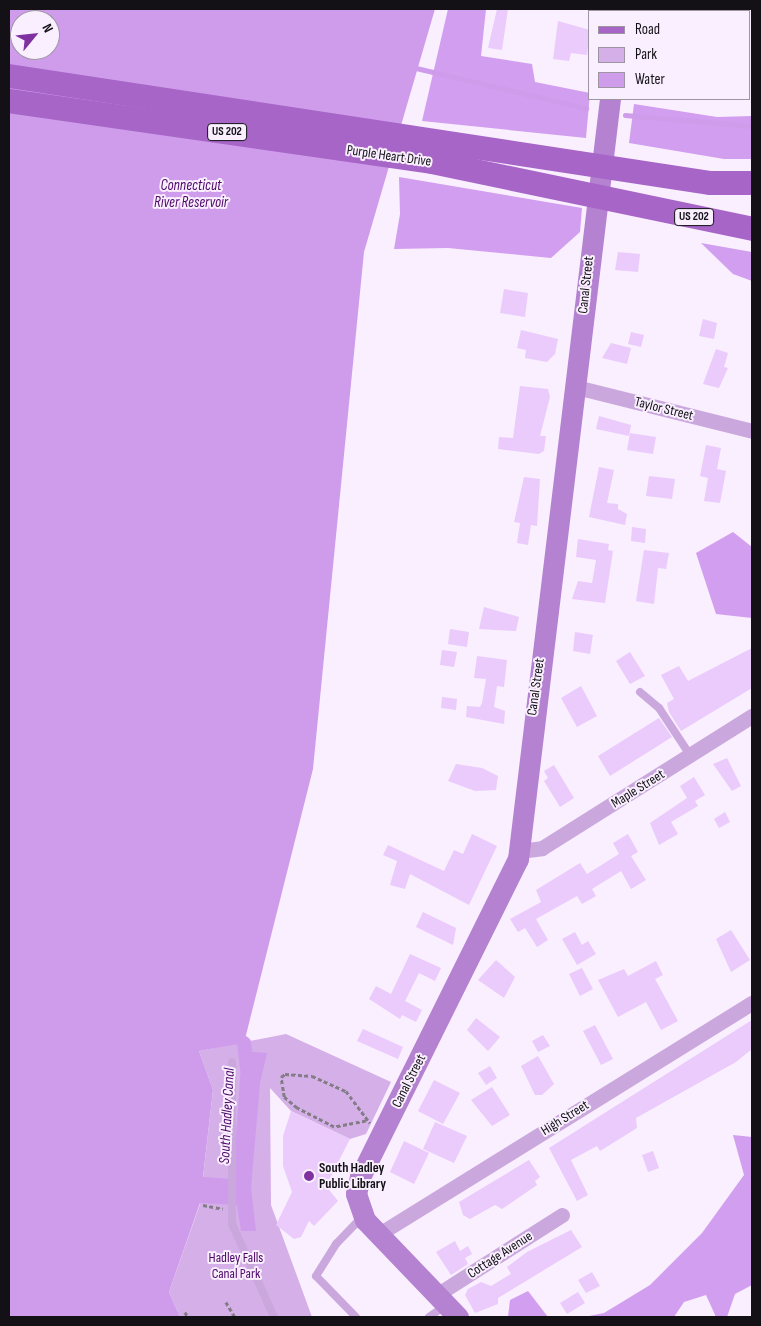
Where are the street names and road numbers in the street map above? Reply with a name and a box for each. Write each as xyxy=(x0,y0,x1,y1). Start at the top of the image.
road number: US 202 xyxy=(207,122,247,142)
street label: Purple Heart Drive xyxy=(346,142,432,170)
road number: US 202 xyxy=(674,208,714,226)
street label: Canal Street xyxy=(575,255,597,315)
street label: Taylor Street xyxy=(633,394,695,424)
street label: Canal Street xyxy=(524,657,548,717)
street label: Maple Street xyxy=(608,766,668,812)
street label: Canal Street xyxy=(388,1051,430,1111)
street label: High Street xyxy=(538,1097,592,1139)
street label: Cottage Avenue xyxy=(464,1228,536,1282)

